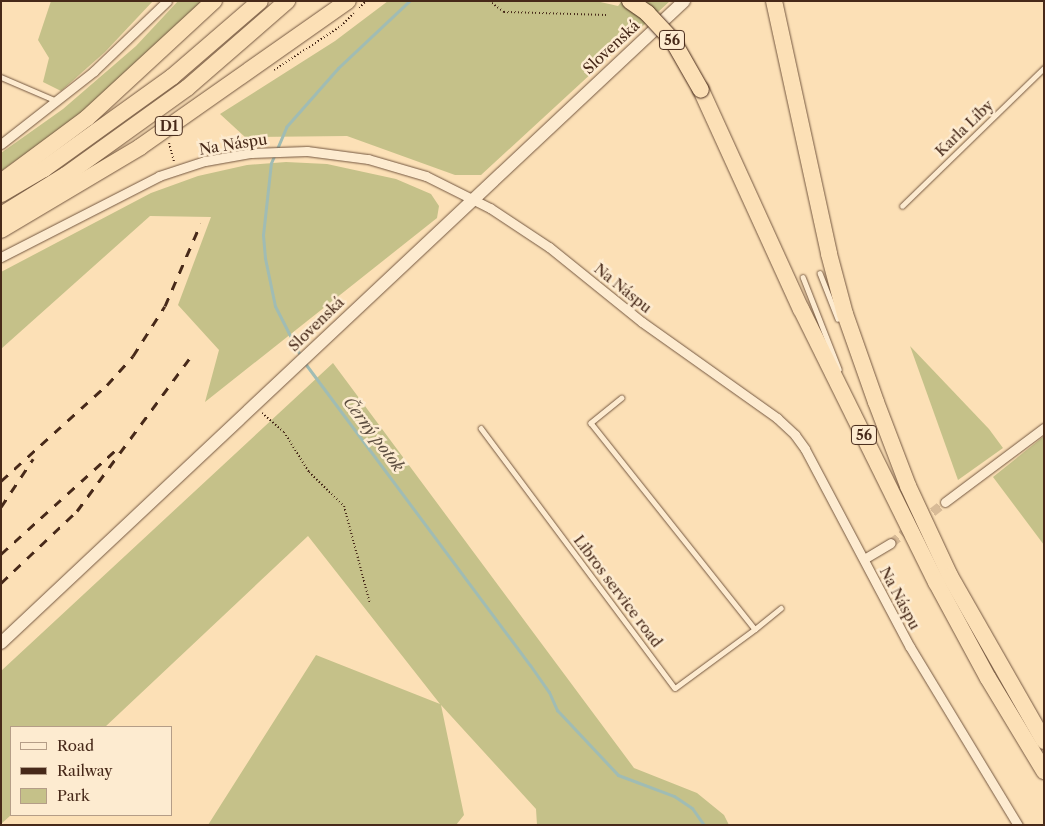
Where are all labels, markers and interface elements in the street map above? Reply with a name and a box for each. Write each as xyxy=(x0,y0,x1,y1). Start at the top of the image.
street label: Slovenská xyxy=(579,16,643,78)
road number: 56 xyxy=(658,28,686,52)
street label: Karla Líby xyxy=(931,96,997,160)
road number: D1 xyxy=(154,114,184,138)
street label: Na Náspu xyxy=(198,130,268,158)
street label: Na Náspu xyxy=(591,259,655,317)
street label: Slovenská xyxy=(284,293,348,355)
water label: Černý potok xyxy=(340,393,408,475)
road number: 56 xyxy=(850,424,878,446)
street label: Libros service road xyxy=(570,531,666,651)
street label: Na Náspu xyxy=(876,563,924,633)
legend xyxy=(10,726,172,816)
text: Road xyxy=(57,736,94,755)
text: Railway xyxy=(57,761,113,780)
text: Park xyxy=(57,786,90,805)

